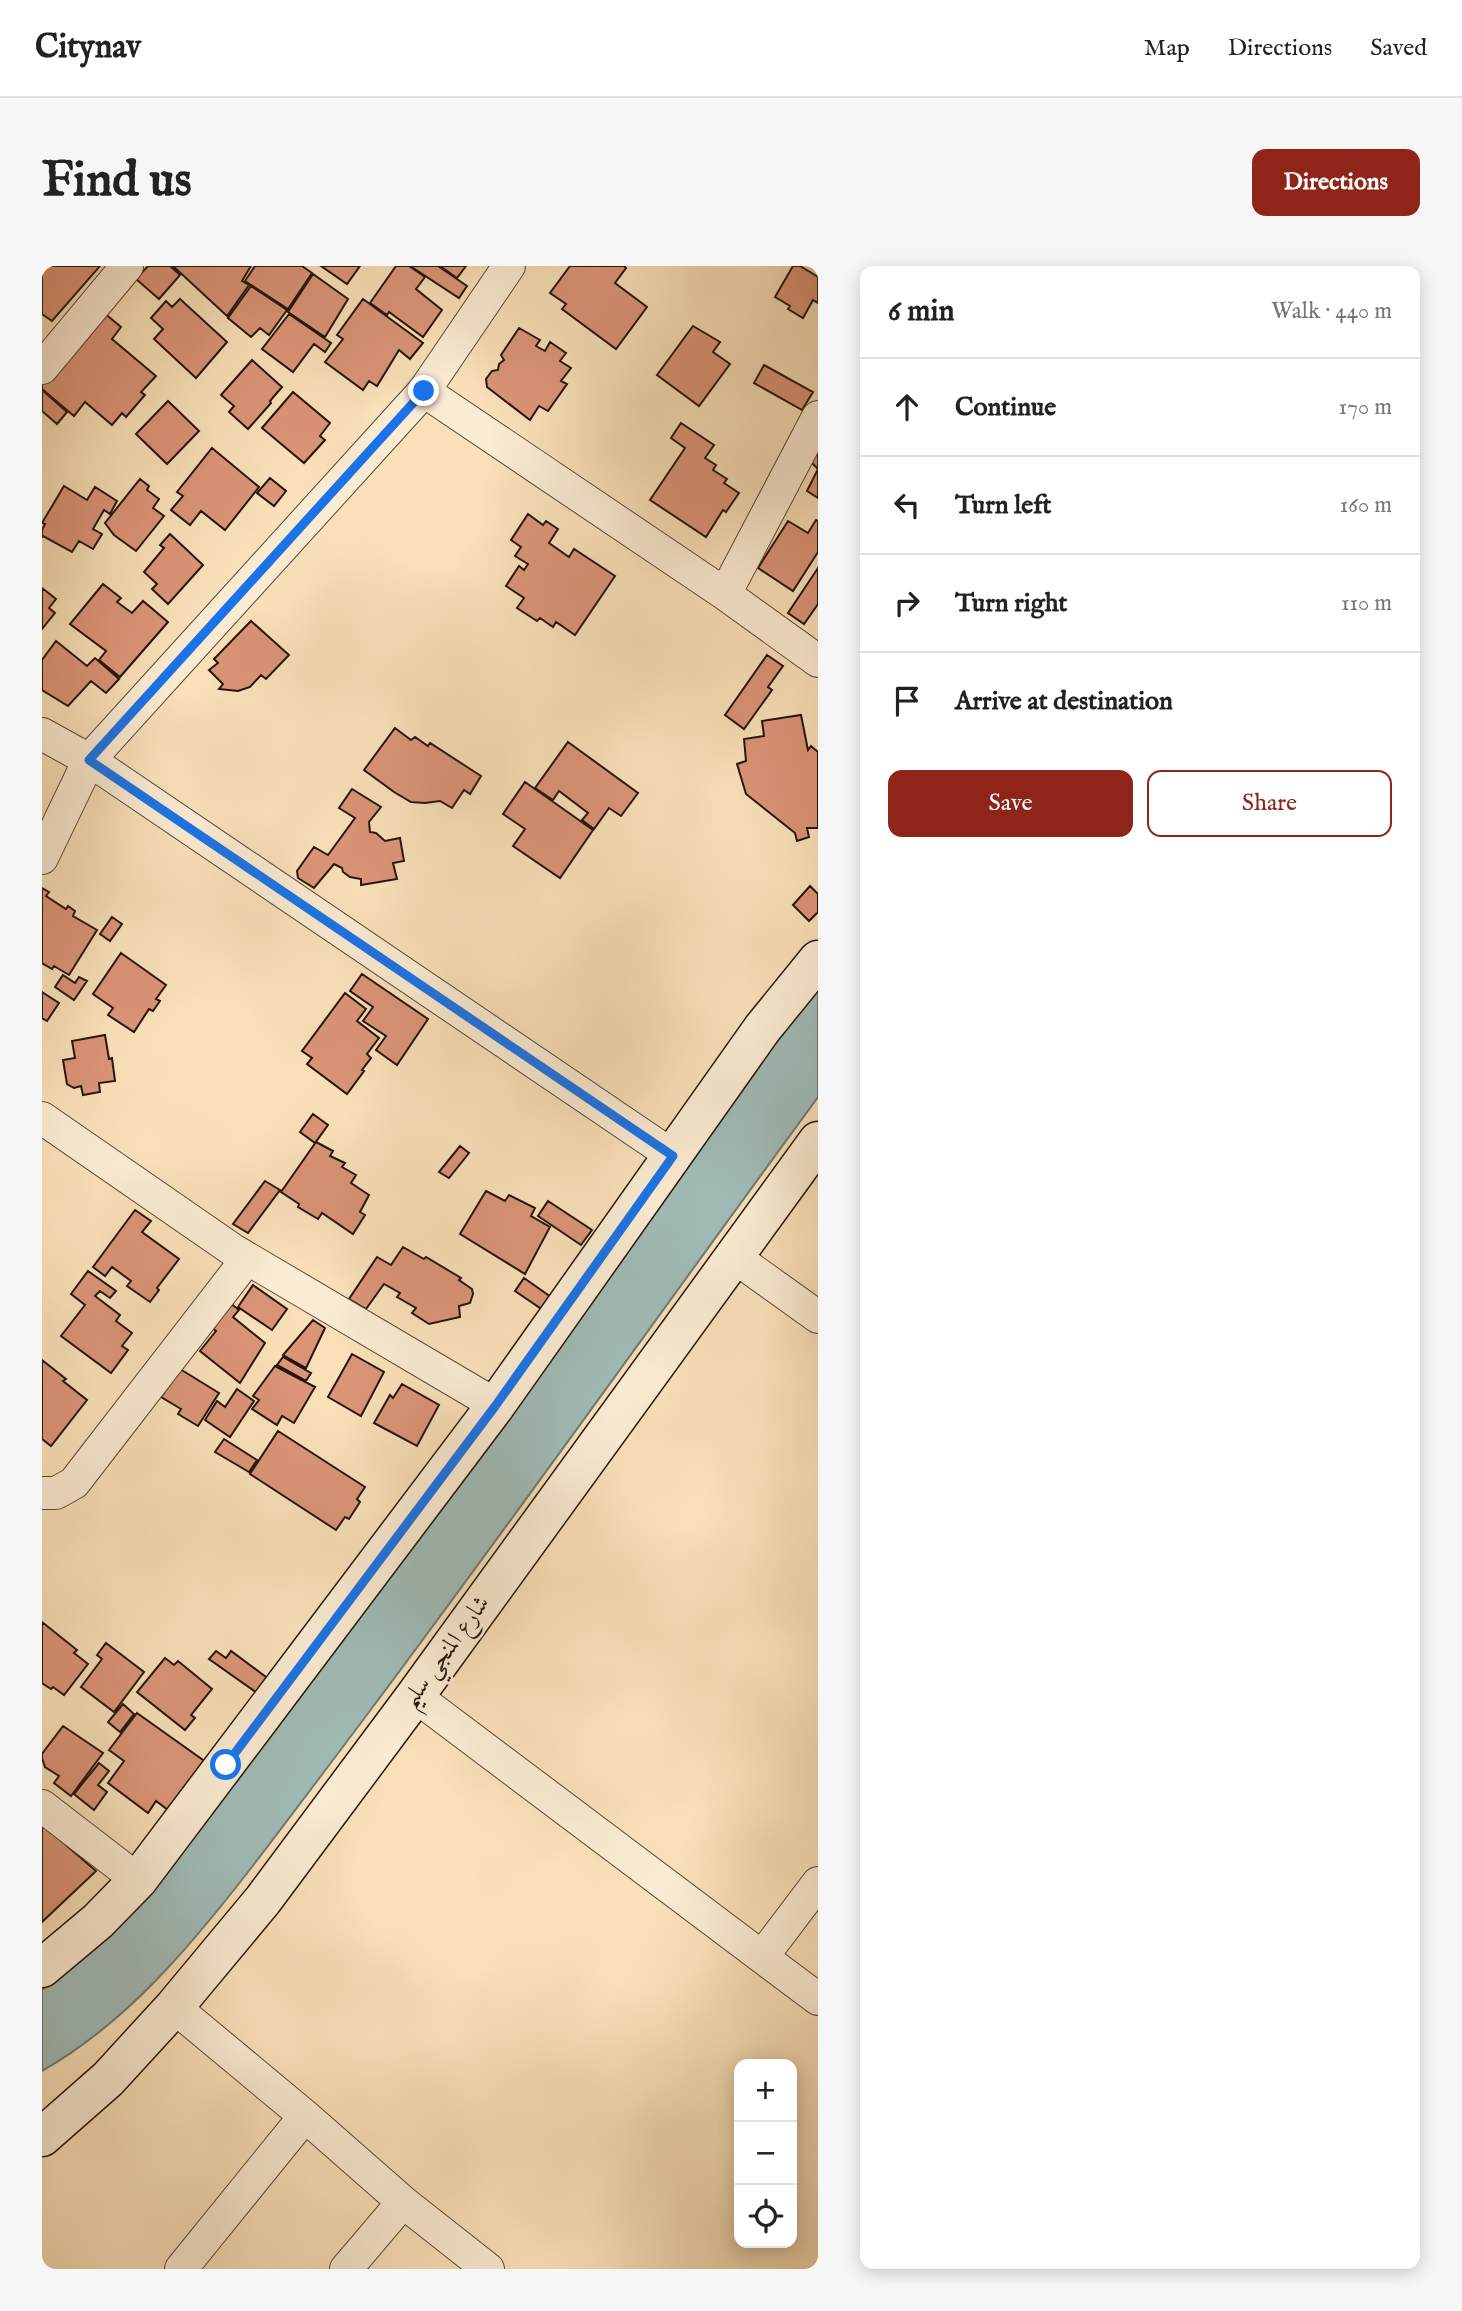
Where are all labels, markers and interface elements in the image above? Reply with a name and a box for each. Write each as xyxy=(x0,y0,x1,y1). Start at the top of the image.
text: Citynav xyxy=(35,27,141,69)
text: Map xyxy=(1144,33,1190,64)
text: Directions xyxy=(1228,33,1332,64)
text: Saved xyxy=(1370,33,1427,64)
button: Directions xyxy=(1252,149,1420,216)
text: Find us xyxy=(42,151,192,213)
text: 6 min xyxy=(888,293,954,331)
text: Walk · 440 m xyxy=(1271,297,1392,326)
route end xyxy=(408,375,439,406)
icon: ahead xyxy=(888,388,926,426)
text: Continue xyxy=(955,391,1056,424)
text: 170 m xyxy=(1339,393,1392,422)
icon: left xyxy=(888,486,926,524)
text: Turn left xyxy=(955,489,1052,522)
text: 160 m xyxy=(1340,491,1392,520)
icon: right xyxy=(888,584,926,622)
text: Turn right xyxy=(955,587,1068,620)
text: 110 m xyxy=(1341,589,1392,618)
icon: arrive xyxy=(888,682,926,720)
text: Arrive at destination xyxy=(955,685,1173,718)
button: Save xyxy=(888,770,1133,837)
button: Share xyxy=(1147,770,1392,837)
street label: شارع المنجي سليم xyxy=(395,1589,503,1719)
route start xyxy=(210,1749,241,1780)
map controls xyxy=(734,2059,797,2248)
button: + xyxy=(734,2059,797,2122)
button: − xyxy=(734,2122,797,2185)
button: locate xyxy=(734,2185,797,2248)

